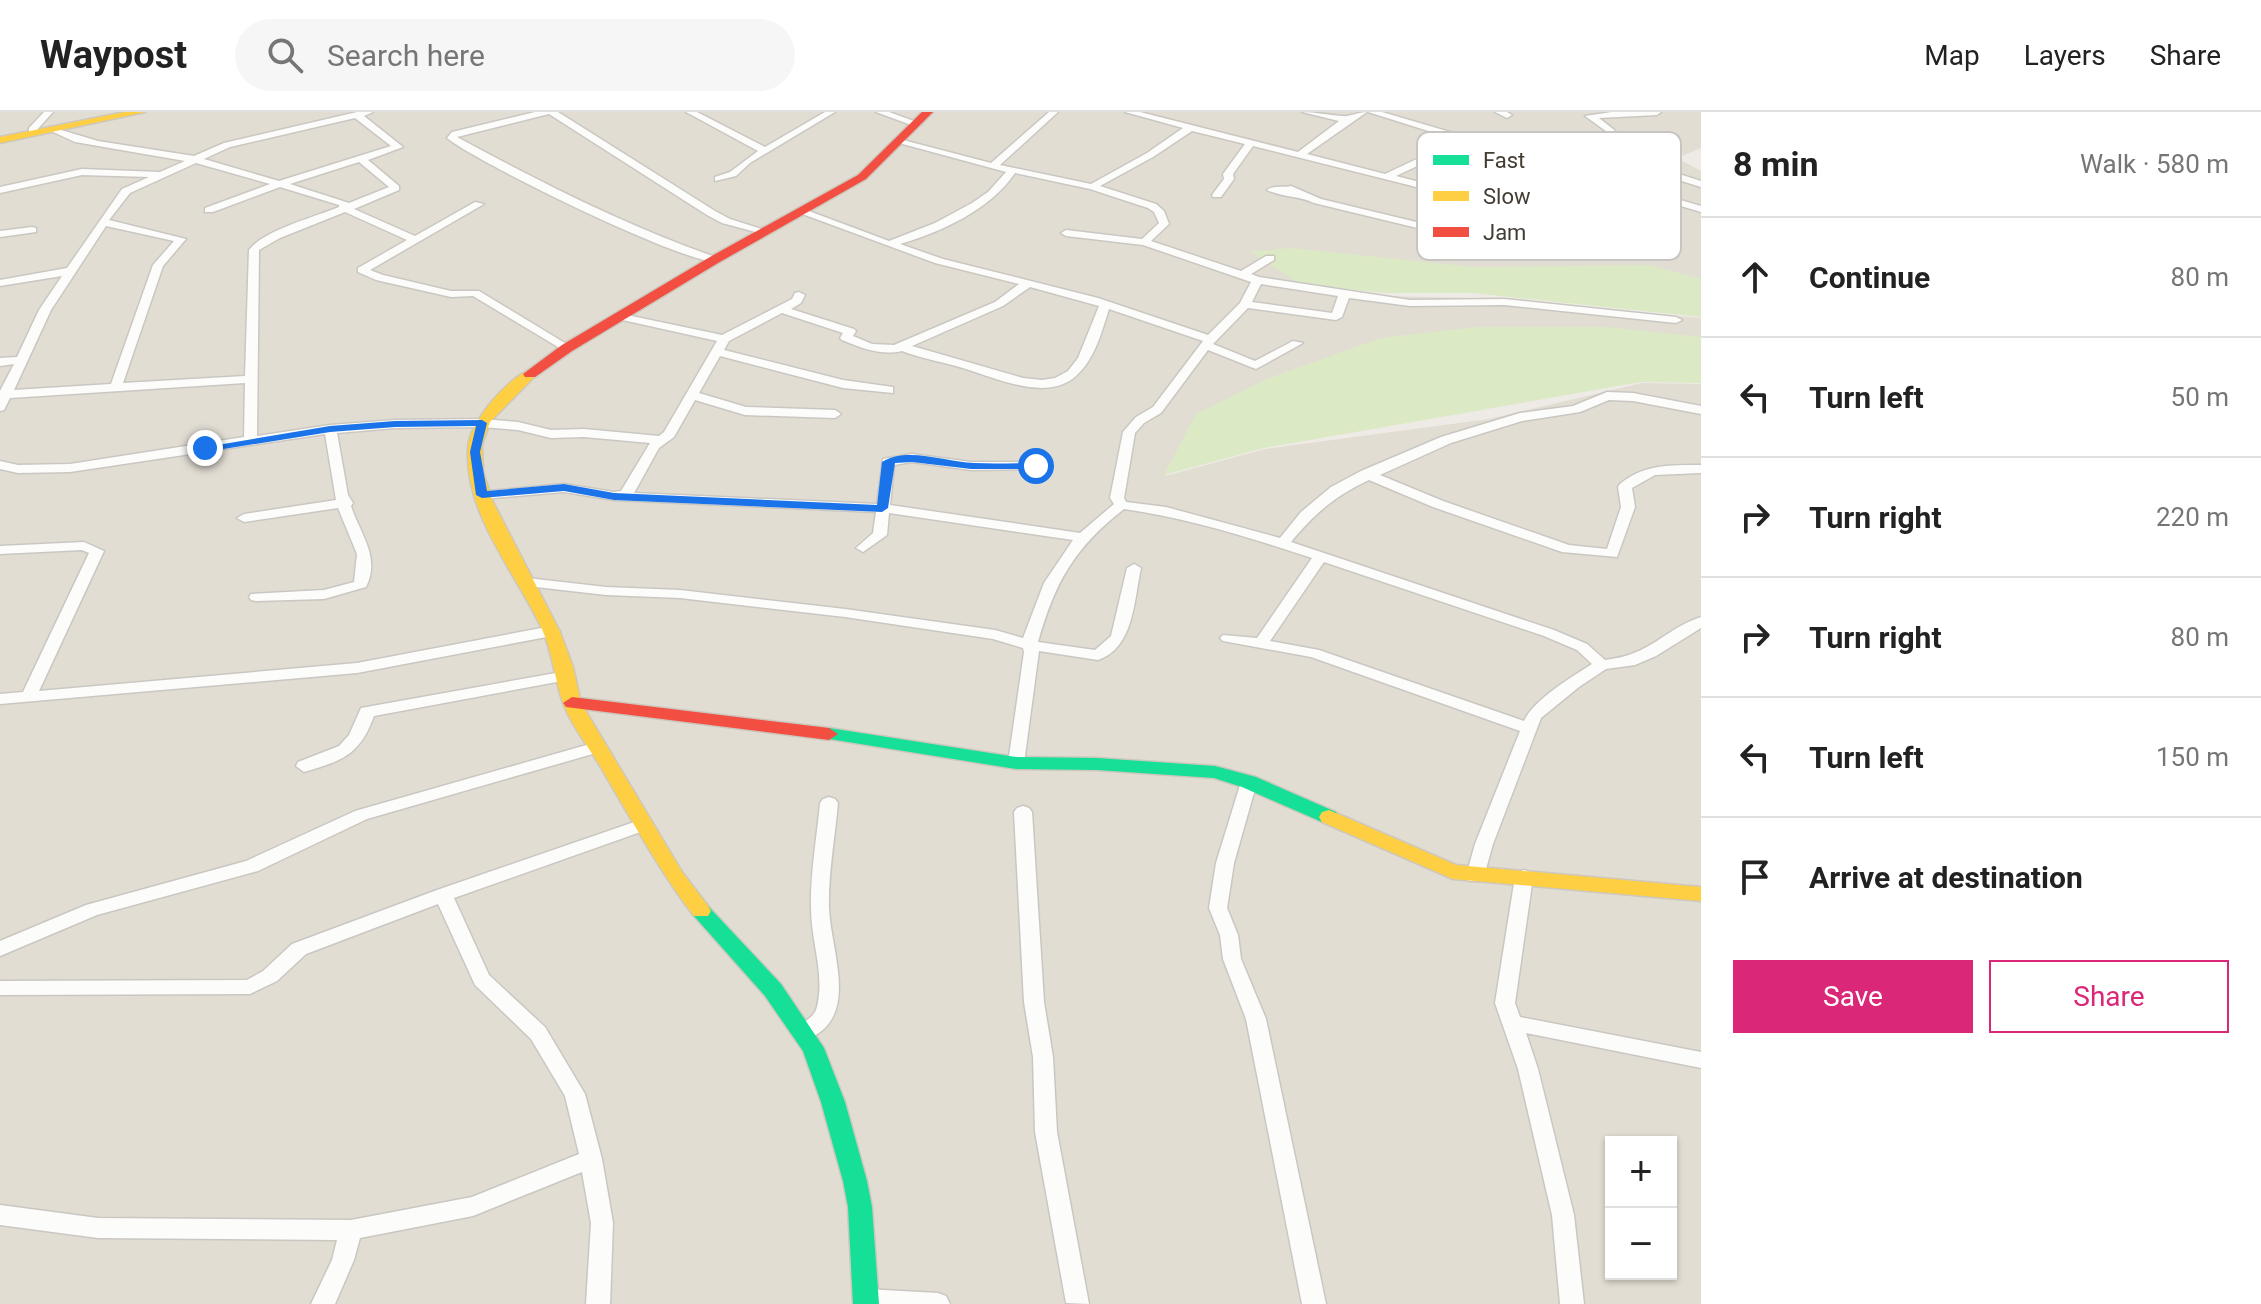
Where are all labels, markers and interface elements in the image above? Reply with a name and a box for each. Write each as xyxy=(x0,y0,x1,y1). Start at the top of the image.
search box xyxy=(235,19,795,91)
text: Waypost xyxy=(40,33,187,77)
icon: search xyxy=(263,33,307,77)
text: Search here xyxy=(327,38,485,73)
text: Map xyxy=(1924,39,1980,72)
text: Layers xyxy=(2024,39,2106,72)
text: Share xyxy=(2150,39,2221,72)
legend xyxy=(1417,132,1681,260)
text: 8 min xyxy=(1733,144,1818,184)
text: Fast xyxy=(1483,148,1525,173)
text: Walk · 580 m xyxy=(2080,149,2229,179)
text: Slow xyxy=(1483,184,1531,209)
text: Jam xyxy=(1483,220,1526,245)
icon: ahead xyxy=(1733,255,1777,299)
text: Continue xyxy=(1809,260,1930,295)
text: 80 m xyxy=(2171,262,2229,292)
icon: left xyxy=(1733,375,1777,419)
text: Turn left xyxy=(1809,380,1924,415)
text: 50 m xyxy=(2171,382,2229,412)
route end xyxy=(187,430,223,466)
route start xyxy=(1018,448,1054,484)
icon: right xyxy=(1733,495,1777,539)
text: Turn right xyxy=(1809,500,1942,535)
text: 220 m xyxy=(2156,502,2229,532)
icon: right xyxy=(1733,615,1777,659)
text: Turn right xyxy=(1809,620,1942,655)
text: 80 m xyxy=(2171,622,2229,652)
icon: left xyxy=(1733,735,1777,779)
text: Turn left xyxy=(1809,740,1924,775)
text: 150 m xyxy=(2156,742,2229,772)
icon: arrive xyxy=(1733,855,1777,899)
text: Arrive at destination xyxy=(1809,860,2083,895)
button: Save xyxy=(1733,960,1973,1033)
button: Share xyxy=(1989,960,2229,1033)
map controls xyxy=(1605,1136,1677,1280)
button: + xyxy=(1605,1136,1677,1208)
button: − xyxy=(1605,1208,1677,1280)

